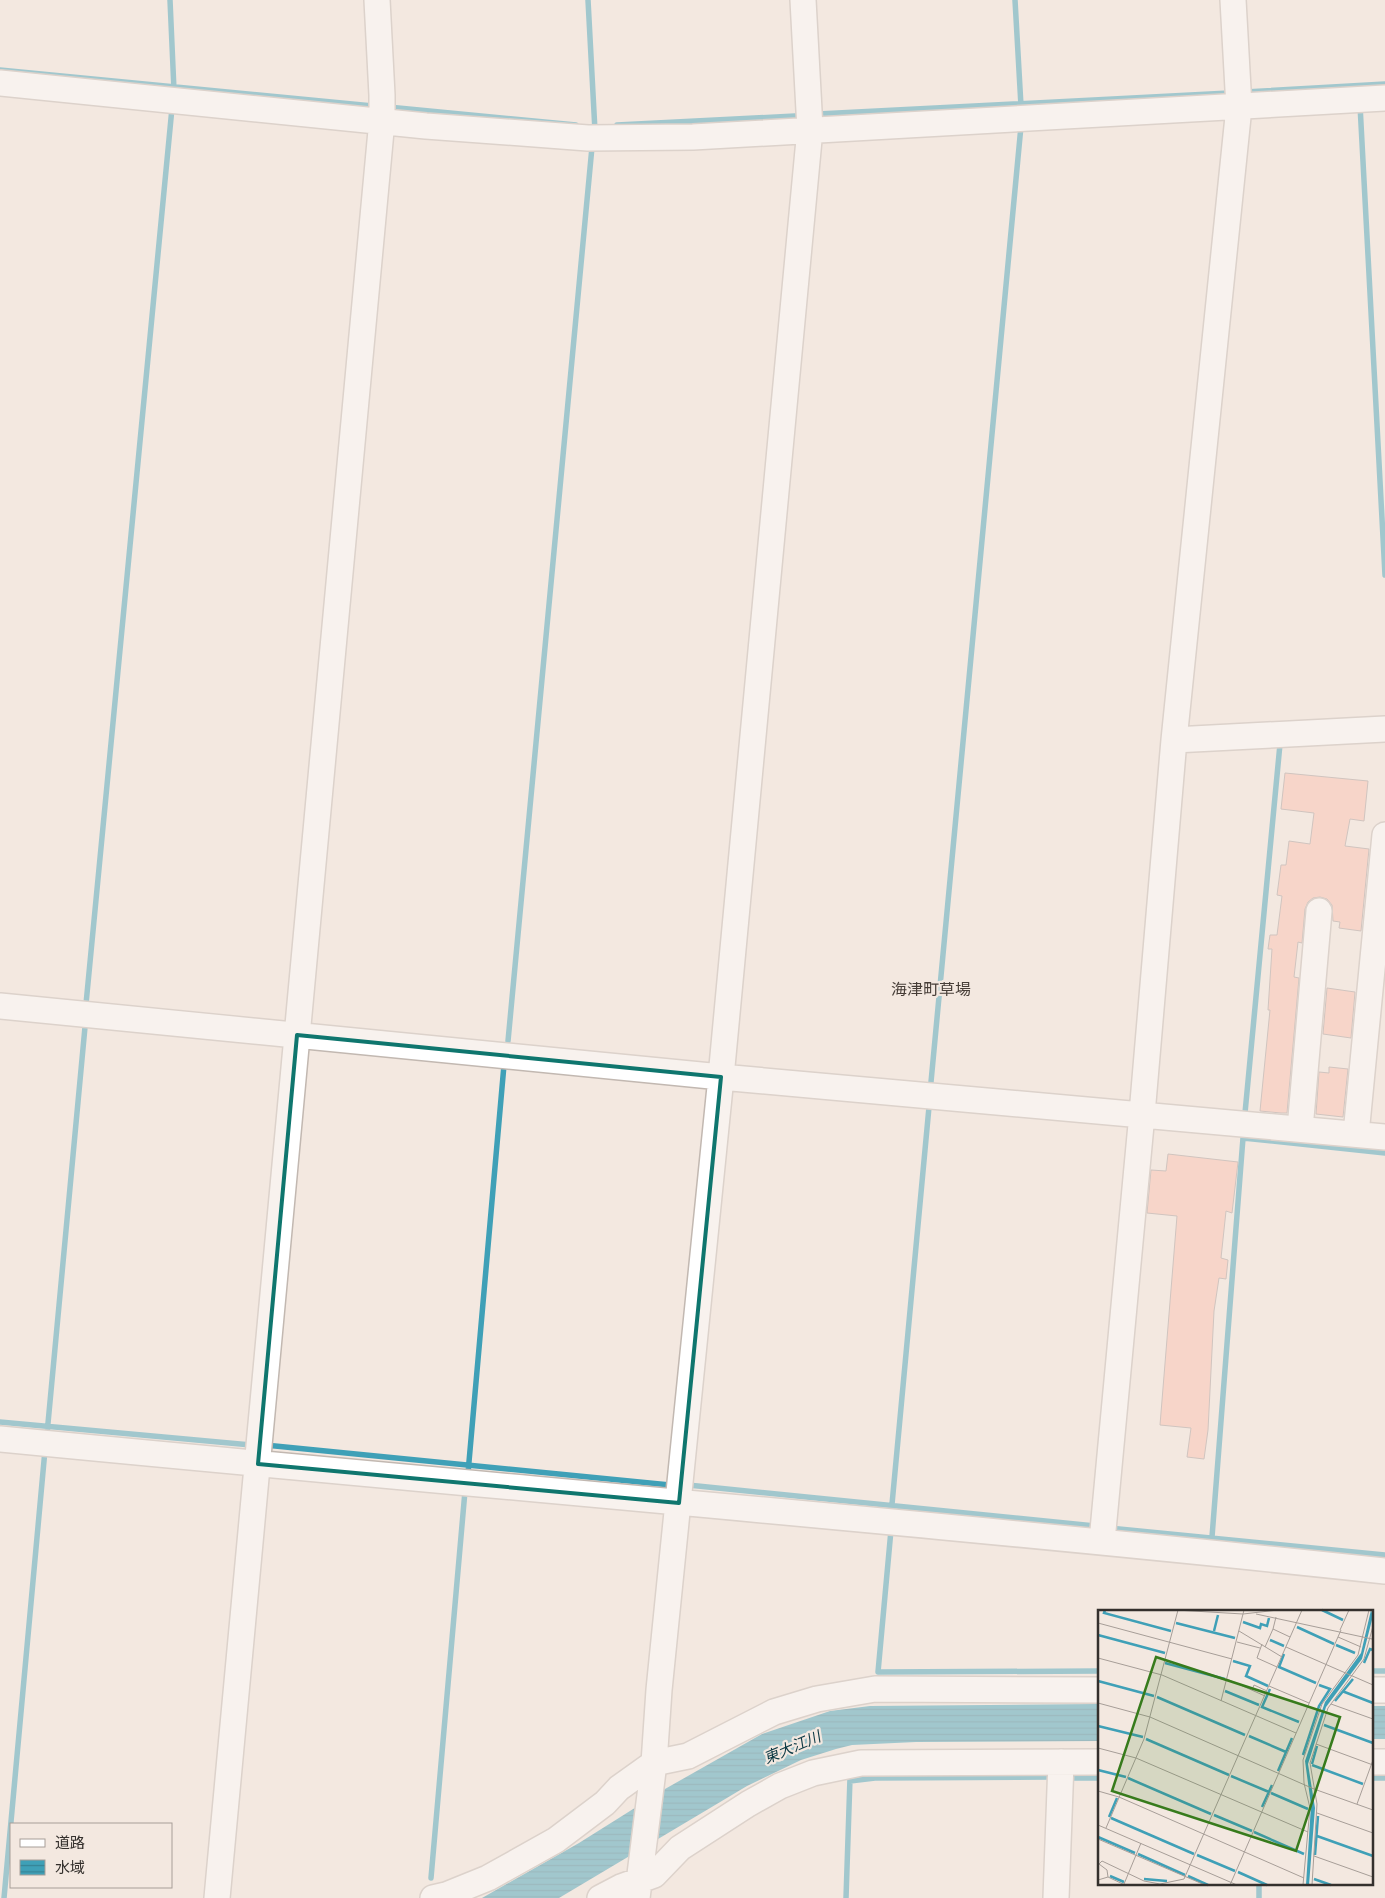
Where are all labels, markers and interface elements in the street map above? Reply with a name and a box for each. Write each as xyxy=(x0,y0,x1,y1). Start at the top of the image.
district label: 海津町草場 xyxy=(891,981,971,998)
inset map xyxy=(1098,1610,1372,1886)
water label: 東大江川 xyxy=(761,1727,825,1767)
legend xyxy=(10,1823,172,1888)
text: 道路 xyxy=(55,1834,85,1851)
text: 水域 xyxy=(55,1859,85,1876)

